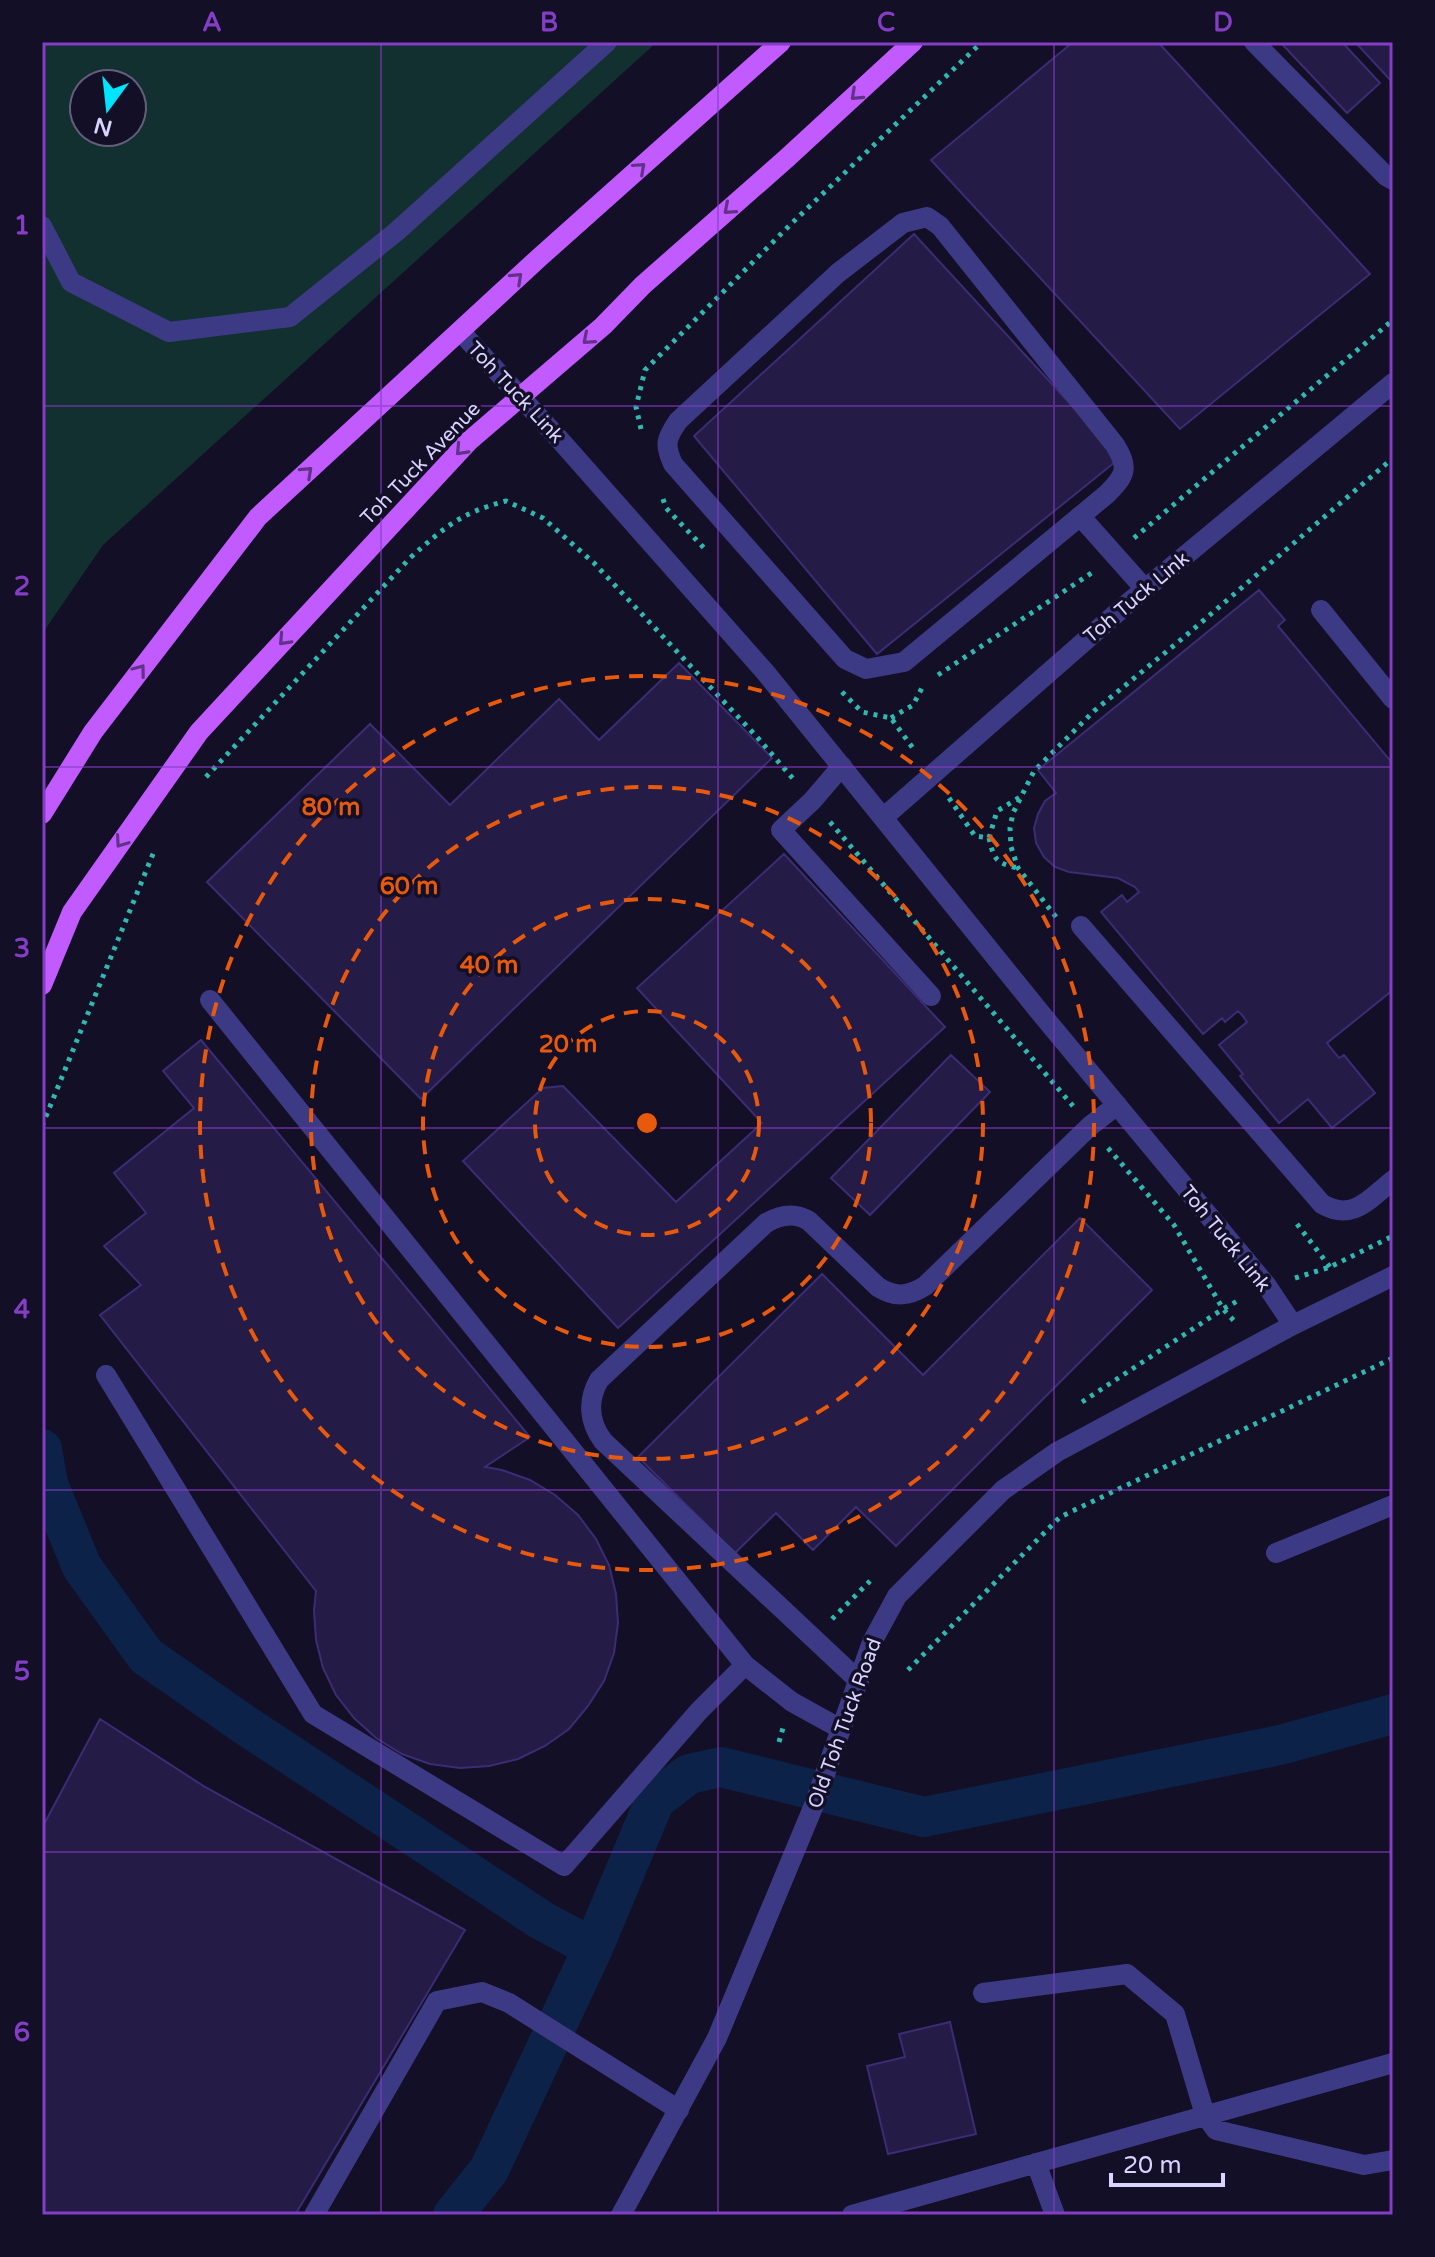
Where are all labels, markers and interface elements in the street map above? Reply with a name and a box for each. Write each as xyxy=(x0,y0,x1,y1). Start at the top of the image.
text: A xyxy=(202,7,222,38)
text: B xyxy=(540,7,558,38)
text: C xyxy=(877,7,895,38)
text: D xyxy=(1213,7,1233,38)
north arrow xyxy=(68,68,148,148)
one-way arrow xyxy=(850,85,865,99)
text: N xyxy=(91,112,115,141)
one-way arrow xyxy=(630,163,645,178)
one-way arrow xyxy=(723,200,738,214)
text: 1 xyxy=(14,210,30,241)
one-way arrow xyxy=(508,274,523,288)
one-way arrow xyxy=(582,329,597,344)
street label: Toh Tuck Link xyxy=(462,337,568,448)
street label: Toh Tuck Avenue xyxy=(356,397,486,530)
one-way arrow xyxy=(456,441,471,455)
one-way arrow xyxy=(298,466,312,481)
street label: Toh Tuck Link xyxy=(1079,547,1194,649)
text: 2 xyxy=(14,571,30,602)
one-way arrow xyxy=(280,631,294,646)
one-way arrow xyxy=(130,664,144,679)
text: 80 m xyxy=(302,793,360,822)
one-way arrow xyxy=(116,834,131,848)
text: 60 m xyxy=(380,872,438,901)
text: 3 xyxy=(14,933,30,964)
text: 40 m xyxy=(460,951,518,980)
text: 20 m xyxy=(539,1030,597,1059)
centre of rings xyxy=(633,1109,661,1137)
street label: Toh Tuck Link xyxy=(1175,1181,1275,1297)
text: 4 xyxy=(14,1294,30,1325)
street label: Old Toh Tuck Road xyxy=(803,1635,887,1812)
text: 5 xyxy=(14,1656,30,1687)
text: 6 xyxy=(14,2017,30,2048)
scale bar xyxy=(1111,2137,1223,2187)
text: 20 m xyxy=(1123,2151,1181,2180)

